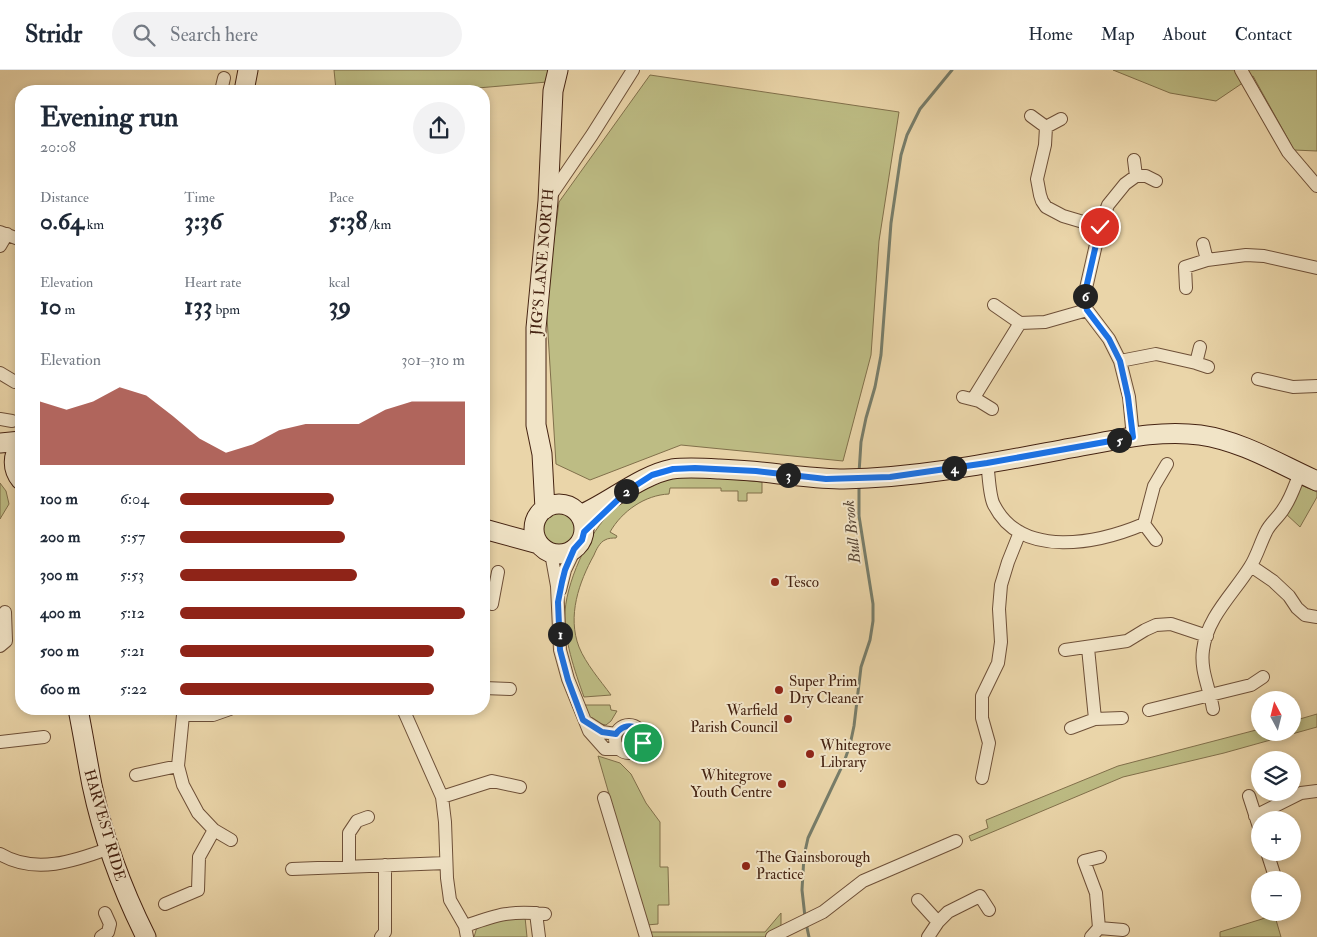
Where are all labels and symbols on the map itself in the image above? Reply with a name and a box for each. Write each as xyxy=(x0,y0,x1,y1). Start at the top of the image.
street label: JIG'S LANE NORTH xyxy=(527,188,559,337)
pin xyxy=(1079,206,1121,248)
pin: 6 xyxy=(1072,284,1098,308)
pin: 5 xyxy=(1106,428,1132,452)
pin: 4 xyxy=(942,456,966,480)
pin: 3 xyxy=(776,462,800,488)
pin: 2 xyxy=(614,478,638,504)
water label: Bull Brook xyxy=(839,499,865,566)
place label: Tesco xyxy=(785,573,819,592)
marker: Tesco xyxy=(769,576,781,588)
pin: 1 xyxy=(548,622,572,646)
place label: Super Prim Dry Cleaner xyxy=(789,672,864,708)
marker: Super Prim Dry Cleaner xyxy=(773,684,785,696)
north arrow xyxy=(1251,691,1301,741)
place label: Warfield Parish Council xyxy=(690,701,779,737)
marker: Warfield Parish Council xyxy=(782,713,794,725)
pin xyxy=(622,722,664,764)
place label: Whitegrove Library xyxy=(819,736,891,772)
marker: Whitegrove Library xyxy=(804,748,816,760)
place label: Whitegrove Youth Centre xyxy=(691,766,772,802)
street label: HARVEST RIDE xyxy=(79,767,130,883)
marker: Whitegrove Youth Centre xyxy=(776,778,788,790)
place label: The Gainsborough Practice xyxy=(756,848,871,884)
marker: The Gainsborough Practice xyxy=(740,860,752,872)

